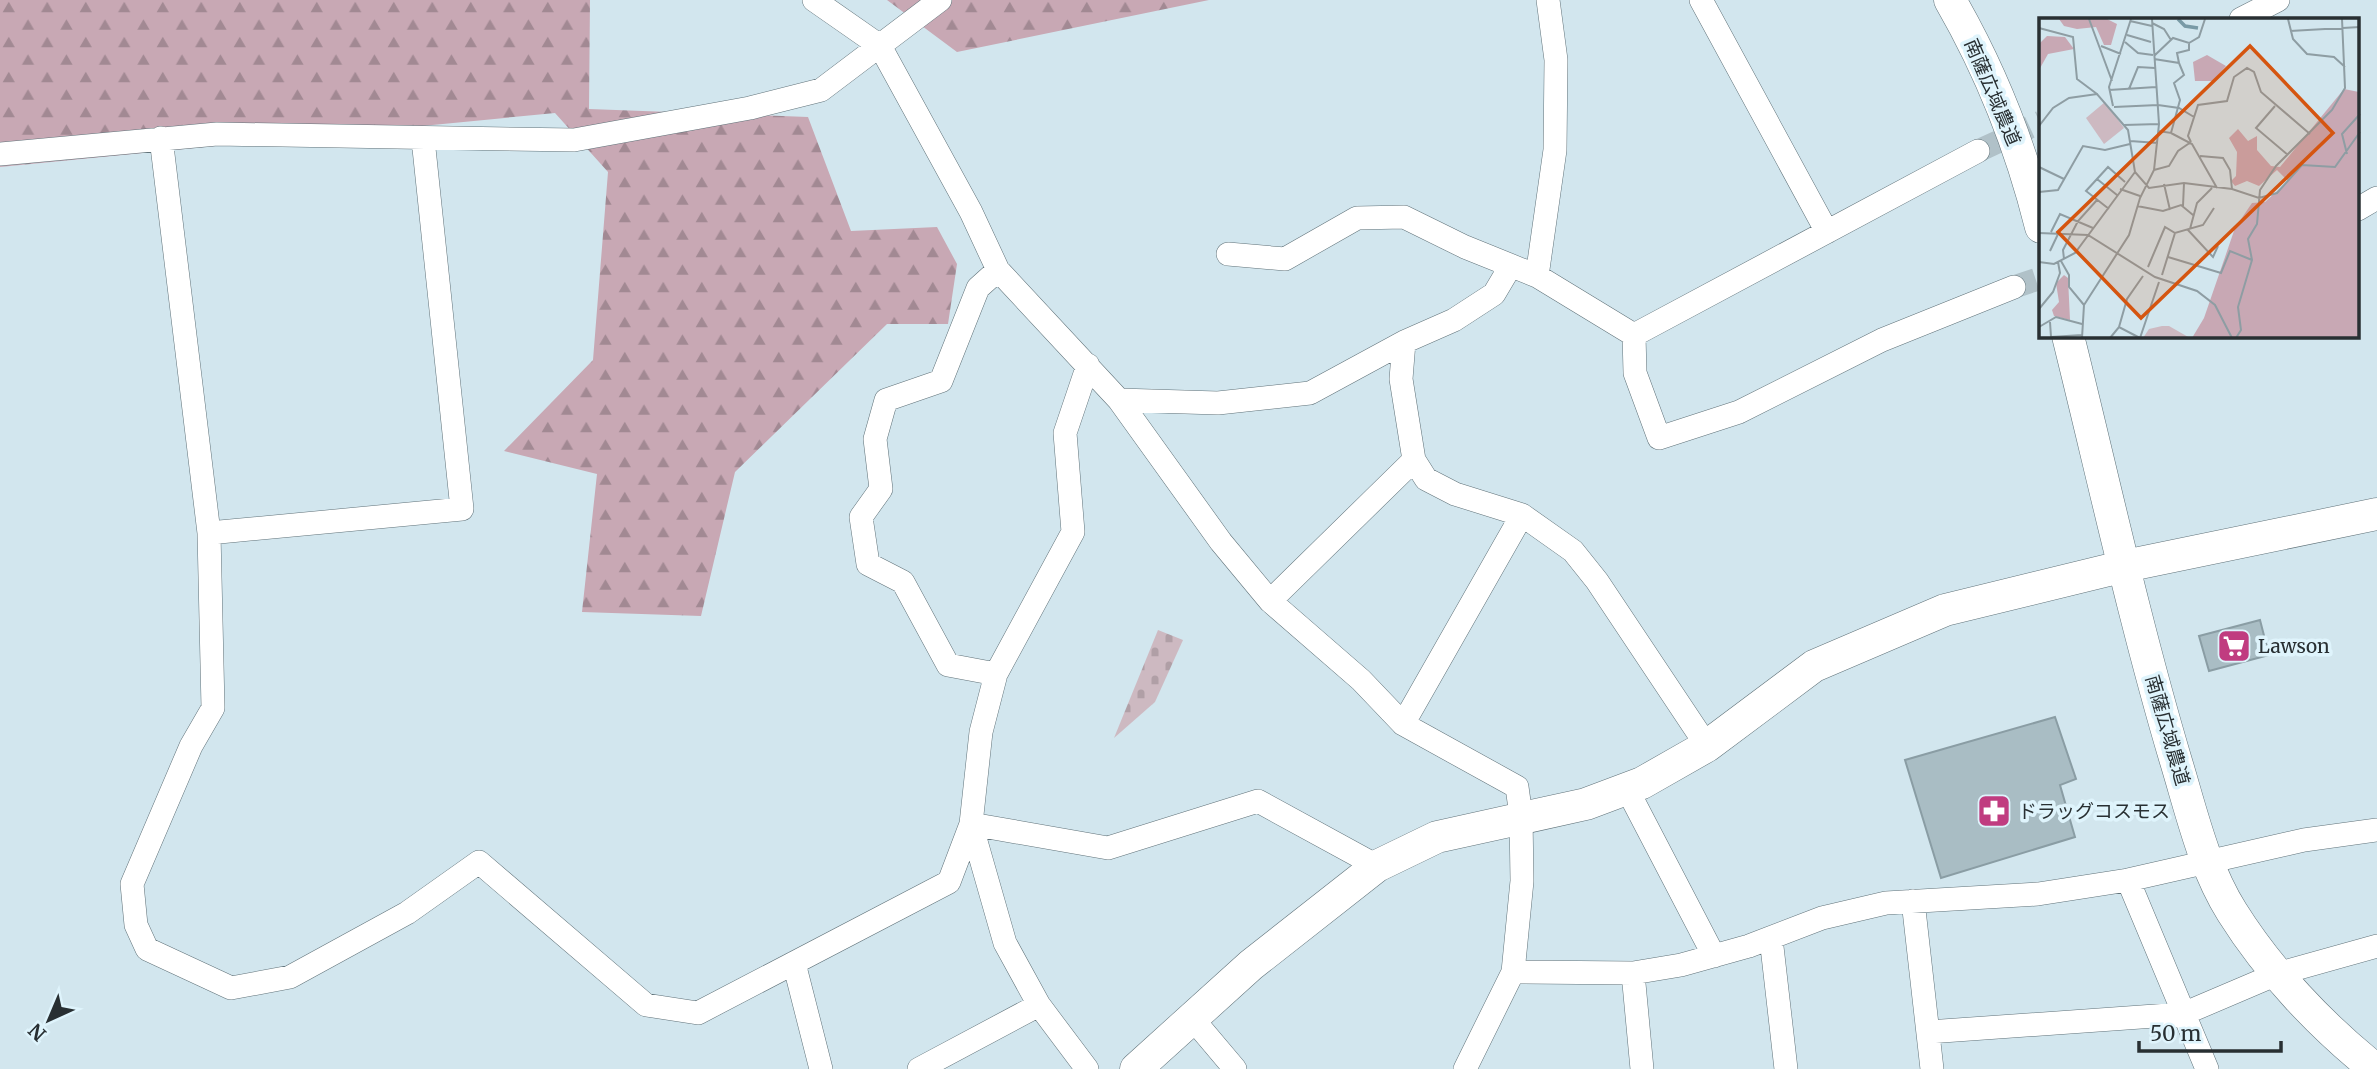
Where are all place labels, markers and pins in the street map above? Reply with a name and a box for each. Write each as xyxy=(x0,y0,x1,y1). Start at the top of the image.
supermarket icon: Lawson xyxy=(2215,627,2253,665)
place label: Lawson xyxy=(2258,634,2330,658)
pharmacy icon: ドラッグコスモス xyxy=(1975,792,2013,830)
place label: ドラッグコスモス xyxy=(2018,799,2170,823)

